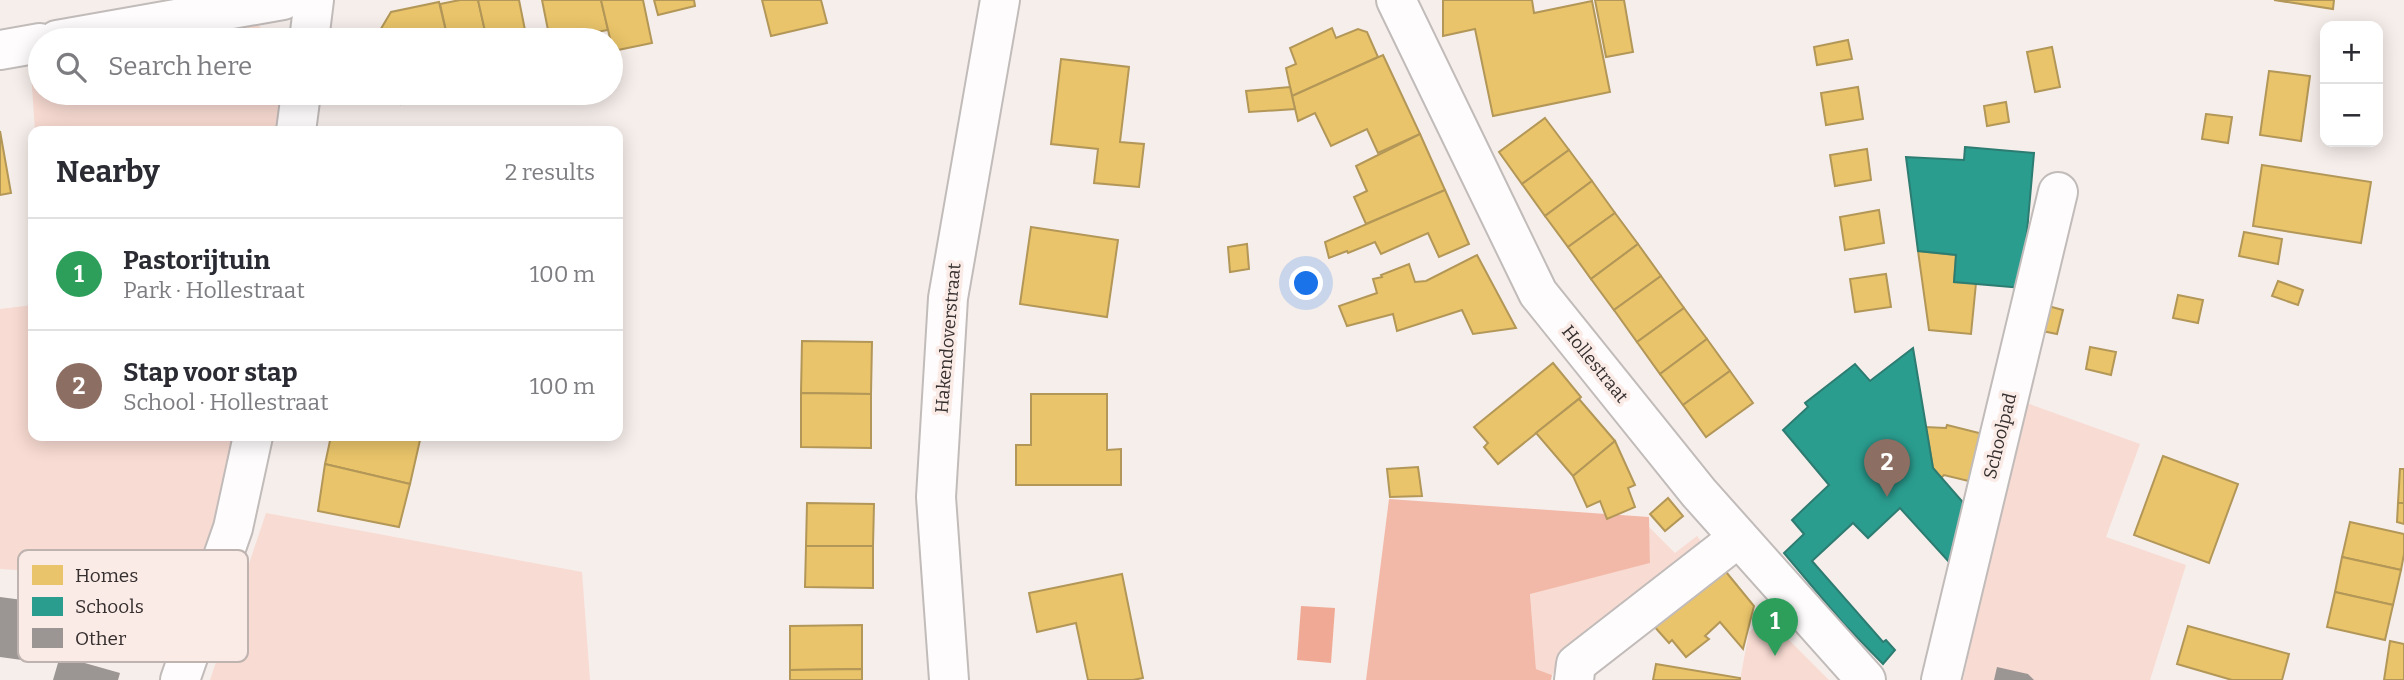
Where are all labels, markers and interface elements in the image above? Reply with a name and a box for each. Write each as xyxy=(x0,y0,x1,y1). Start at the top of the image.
map controls xyxy=(2320,21,2383,147)
button: + xyxy=(2320,21,2383,84)
search box xyxy=(28,28,623,105)
icon: search xyxy=(52,48,90,86)
text: Search here xyxy=(108,51,252,82)
button: − xyxy=(2320,84,2383,147)
text: Nearby xyxy=(56,154,160,190)
text: 2 results xyxy=(505,158,595,186)
text: Pastorijtuin xyxy=(123,245,270,276)
text: 1 xyxy=(74,260,84,288)
text: 100 m xyxy=(530,260,595,288)
street label: Hakendoverstraat xyxy=(930,261,966,414)
your location xyxy=(1289,266,1323,300)
text: Park · Hollestraat xyxy=(123,276,305,304)
street label: Hollestraat xyxy=(1557,321,1633,408)
text: Stap voor stap xyxy=(123,357,297,388)
text: 2 xyxy=(73,372,85,400)
text: 100 m xyxy=(530,372,595,400)
text: School · Hollestraat xyxy=(123,388,329,416)
street label: Schoolpad xyxy=(1979,390,2021,481)
pin: 2 xyxy=(1864,439,1910,497)
legend xyxy=(18,550,248,662)
text: Homes xyxy=(75,564,138,587)
text: Schools xyxy=(75,595,144,618)
pin: 1 xyxy=(1752,598,1798,656)
text: Other xyxy=(75,627,127,650)

